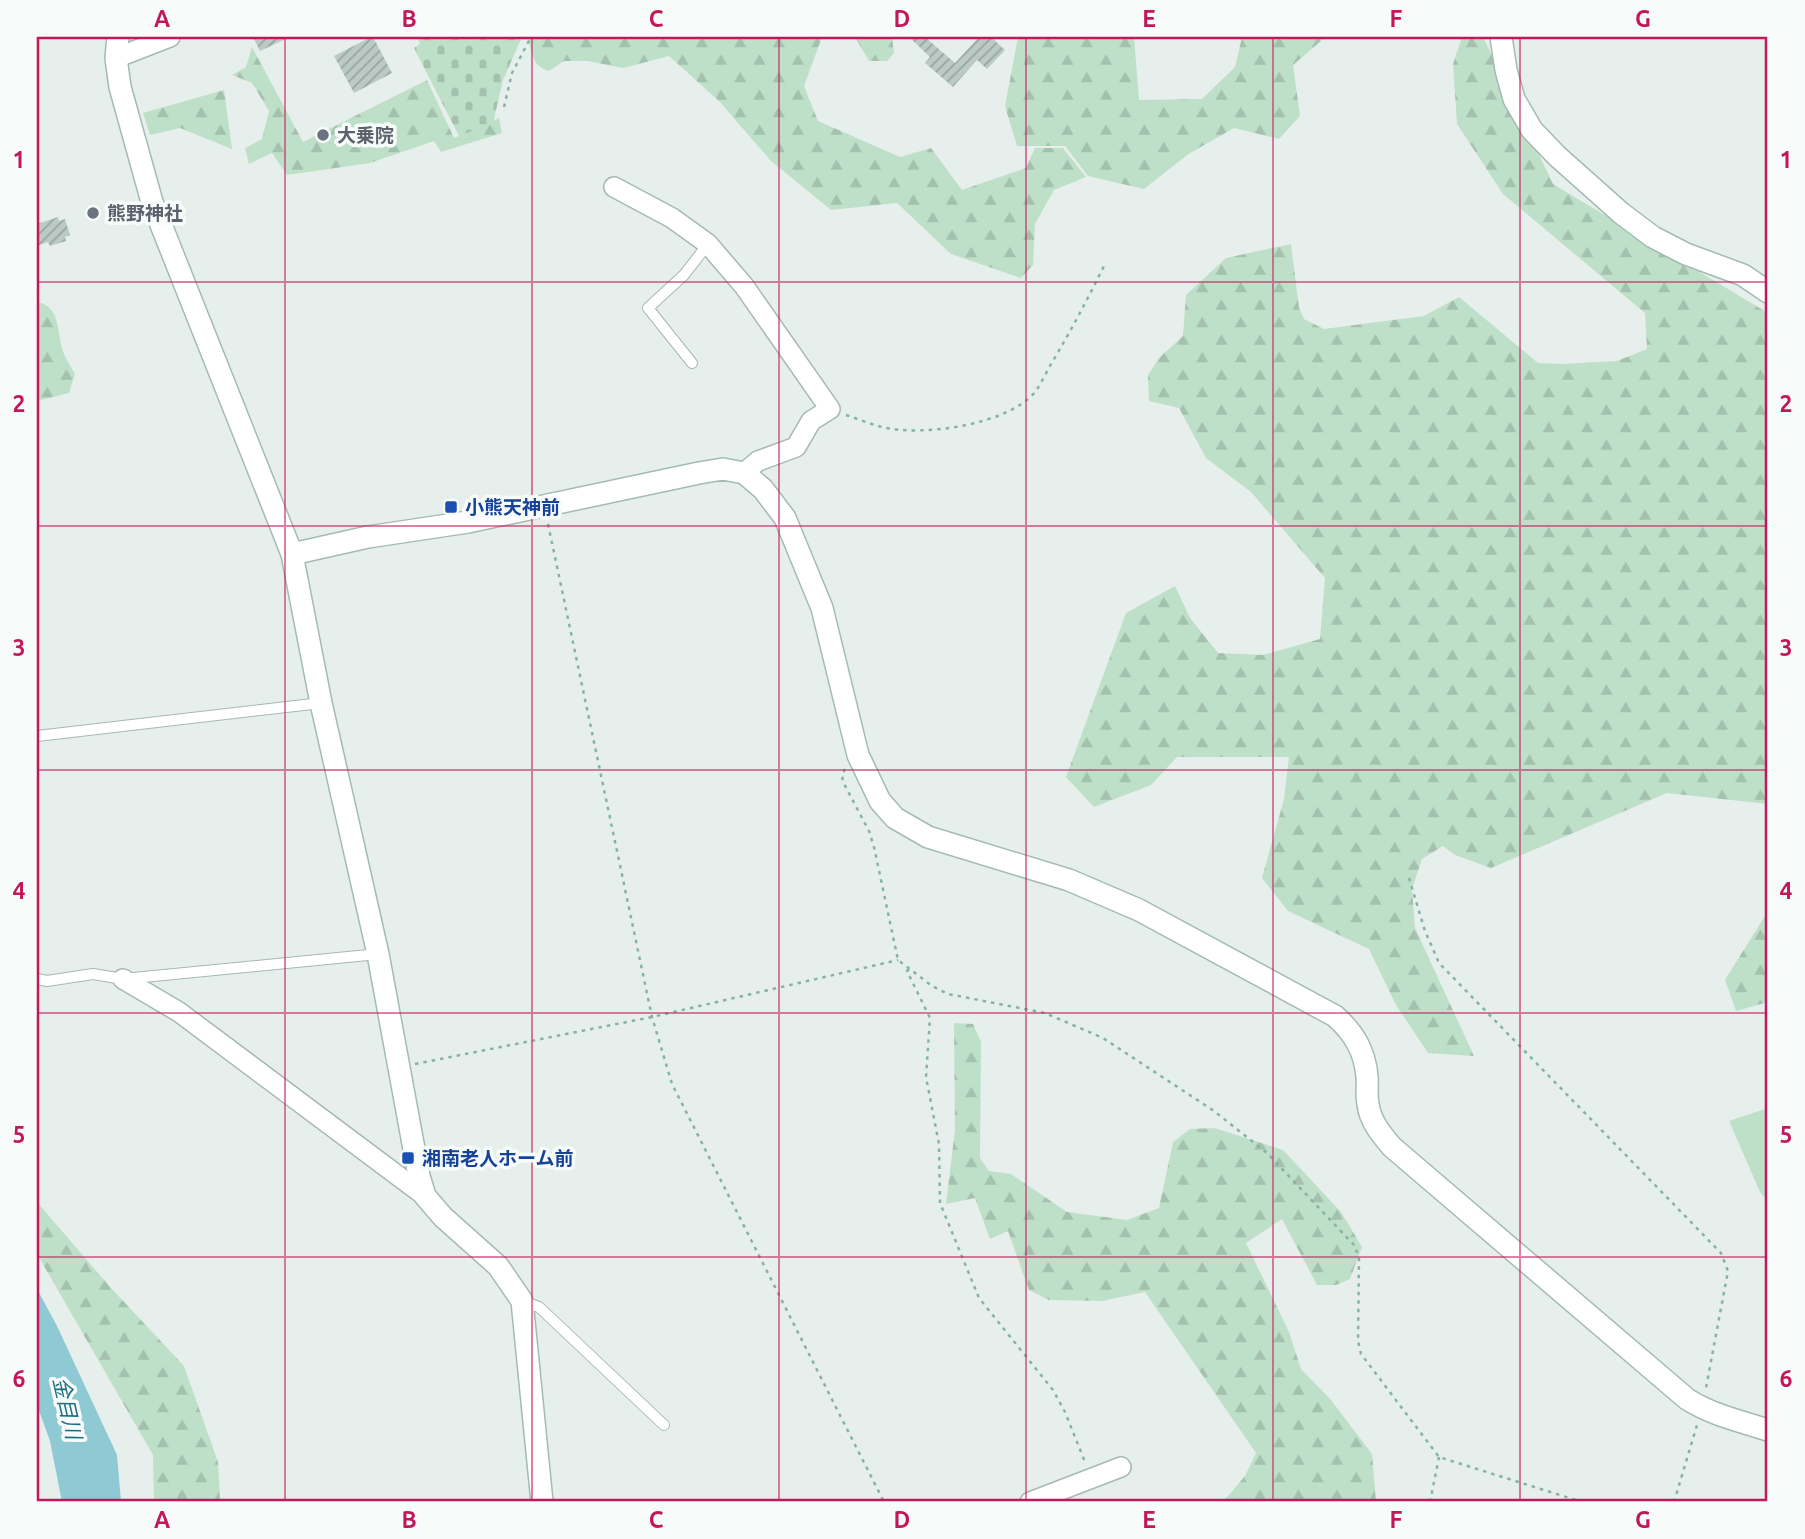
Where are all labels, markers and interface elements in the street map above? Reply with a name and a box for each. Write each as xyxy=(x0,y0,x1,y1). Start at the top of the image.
text: A xyxy=(154,6,170,31)
text: B xyxy=(401,6,417,31)
text: C xyxy=(649,6,664,31)
text: D xyxy=(894,6,910,31)
text: E xyxy=(1142,6,1156,31)
text: F xyxy=(1390,6,1403,31)
text: G xyxy=(1635,6,1651,31)
place label: 大乗院 xyxy=(337,124,394,146)
marker: 大乗院 xyxy=(315,127,331,143)
text: 1 xyxy=(13,147,25,172)
text: 1 xyxy=(1780,147,1792,172)
place label: 熊野神社 xyxy=(107,202,183,224)
marker: 熊野神社 xyxy=(85,205,101,221)
text: 2 xyxy=(13,391,25,416)
text: 2 xyxy=(1780,391,1792,416)
place label: 小熊天神前 xyxy=(465,496,560,518)
marker: 小熊天神前 xyxy=(443,499,459,515)
text: 3 xyxy=(13,635,25,660)
text: 3 xyxy=(1780,635,1792,660)
text: 4 xyxy=(13,878,26,903)
text: 4 xyxy=(1780,878,1793,903)
text: 5 xyxy=(13,1122,25,1147)
text: 5 xyxy=(1780,1122,1792,1147)
place label: 湘南老人ホーム前 xyxy=(422,1147,573,1169)
marker: 湘南老人ホーム前 xyxy=(400,1150,416,1166)
text: 6 xyxy=(13,1366,26,1391)
text: 6 xyxy=(1780,1366,1793,1391)
water label: 金目川 xyxy=(49,1375,87,1443)
text: A xyxy=(154,1507,170,1532)
text: B xyxy=(401,1507,417,1532)
text: C xyxy=(649,1507,664,1532)
text: D xyxy=(894,1507,910,1532)
text: E xyxy=(1142,1507,1156,1532)
text: F xyxy=(1390,1507,1403,1532)
text: G xyxy=(1635,1507,1651,1532)

